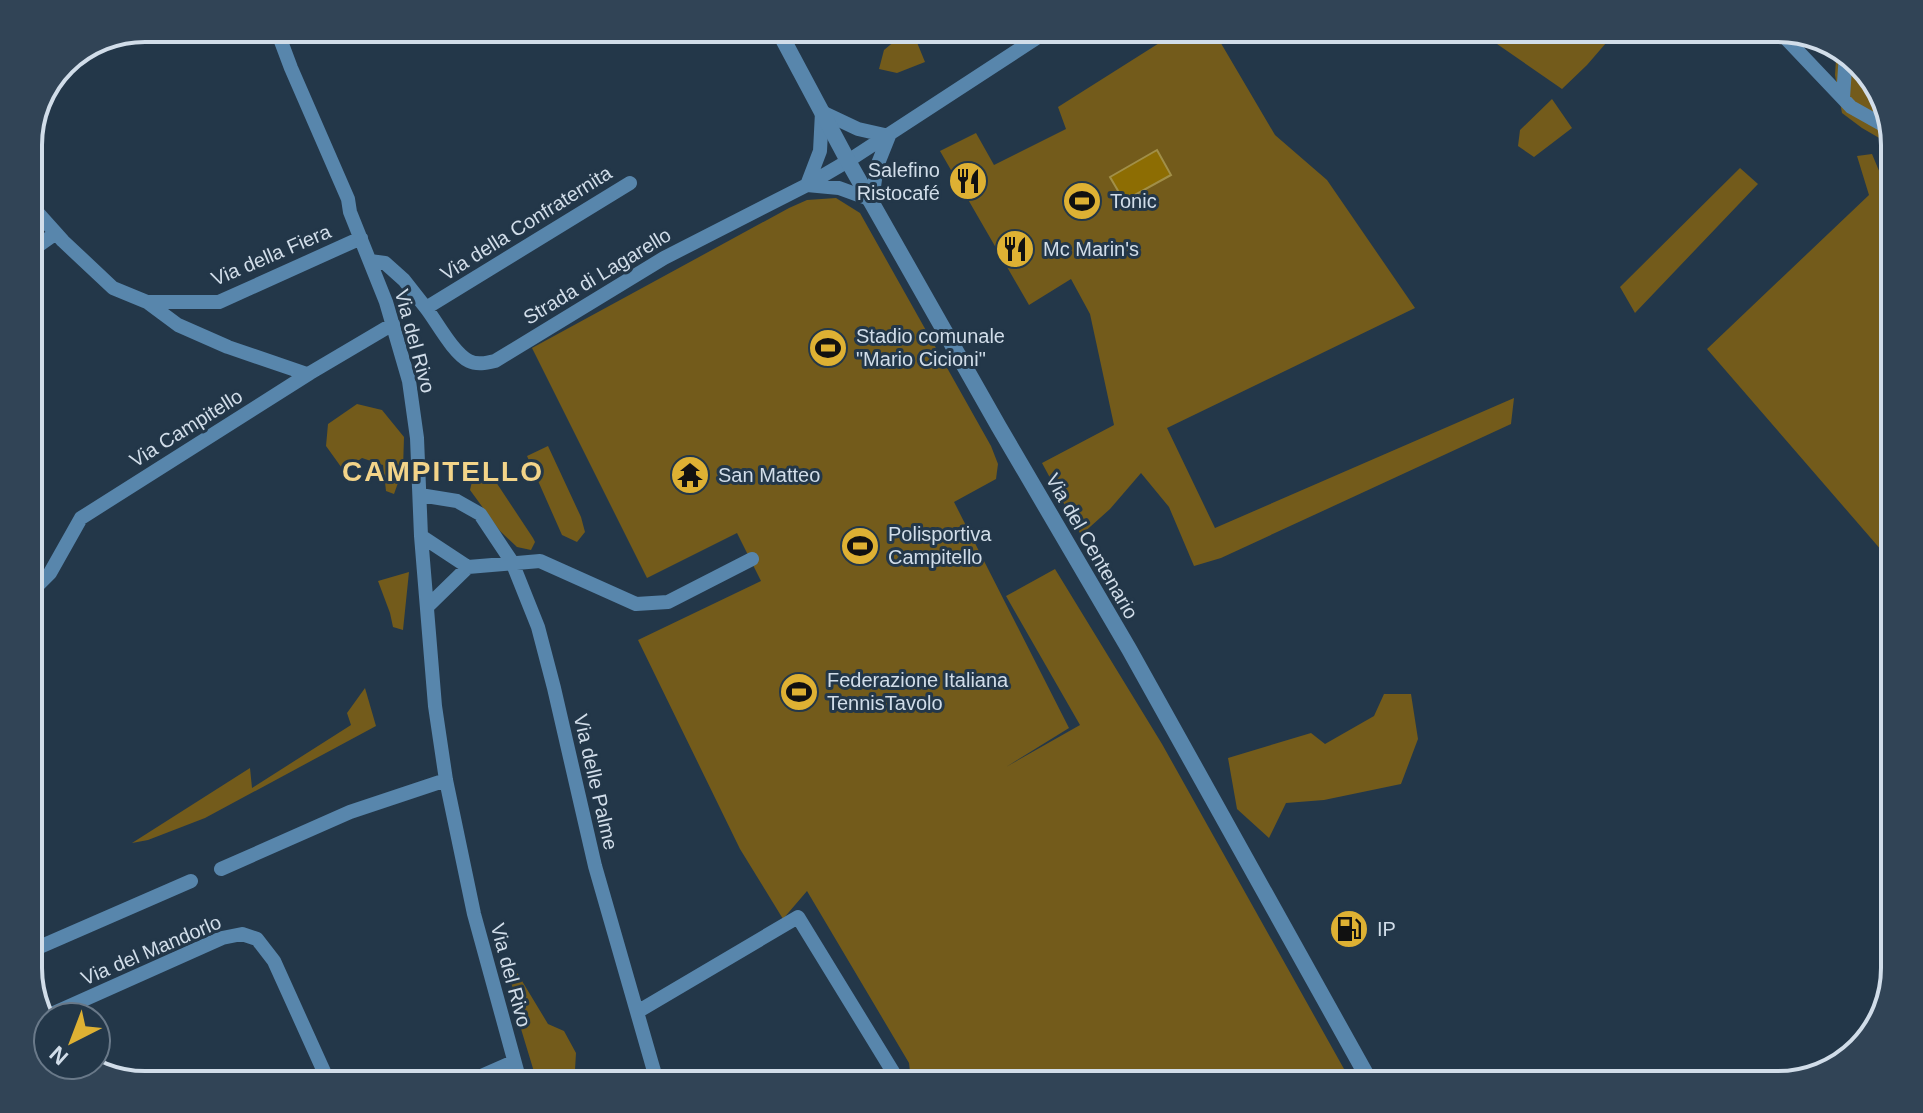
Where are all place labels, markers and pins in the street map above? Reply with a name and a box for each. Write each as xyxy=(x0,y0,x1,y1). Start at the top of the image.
place label: Salefino Ristocafé xyxy=(857,159,940,204)
restaurant icon: Salefino Ristocafé xyxy=(947,160,989,202)
sports icon: Tonic xyxy=(1061,180,1103,222)
place label: Tonic xyxy=(1110,190,1157,212)
restaurant icon: Mc Marin's xyxy=(994,228,1036,270)
place label: Mc Marin's xyxy=(1043,238,1139,260)
place label: Stadio comunale "Mario Cicioni" xyxy=(856,325,1005,370)
sports icon: Stadio comunale "Mario Cicioni" xyxy=(807,327,849,369)
temple icon: San Matteo xyxy=(669,454,711,496)
place label: San Matteo xyxy=(718,464,820,486)
place label: Polisportiva Campitello xyxy=(888,523,992,568)
sports icon: Polisportiva Campitello xyxy=(839,525,881,567)
place label: Federazione Italiana TennisTavolo xyxy=(827,669,1009,714)
sports icon: Federazione Italiana TennisTavolo xyxy=(778,671,820,713)
fuel station icon: IP xyxy=(1328,908,1370,950)
place label: IP xyxy=(1377,918,1396,940)

